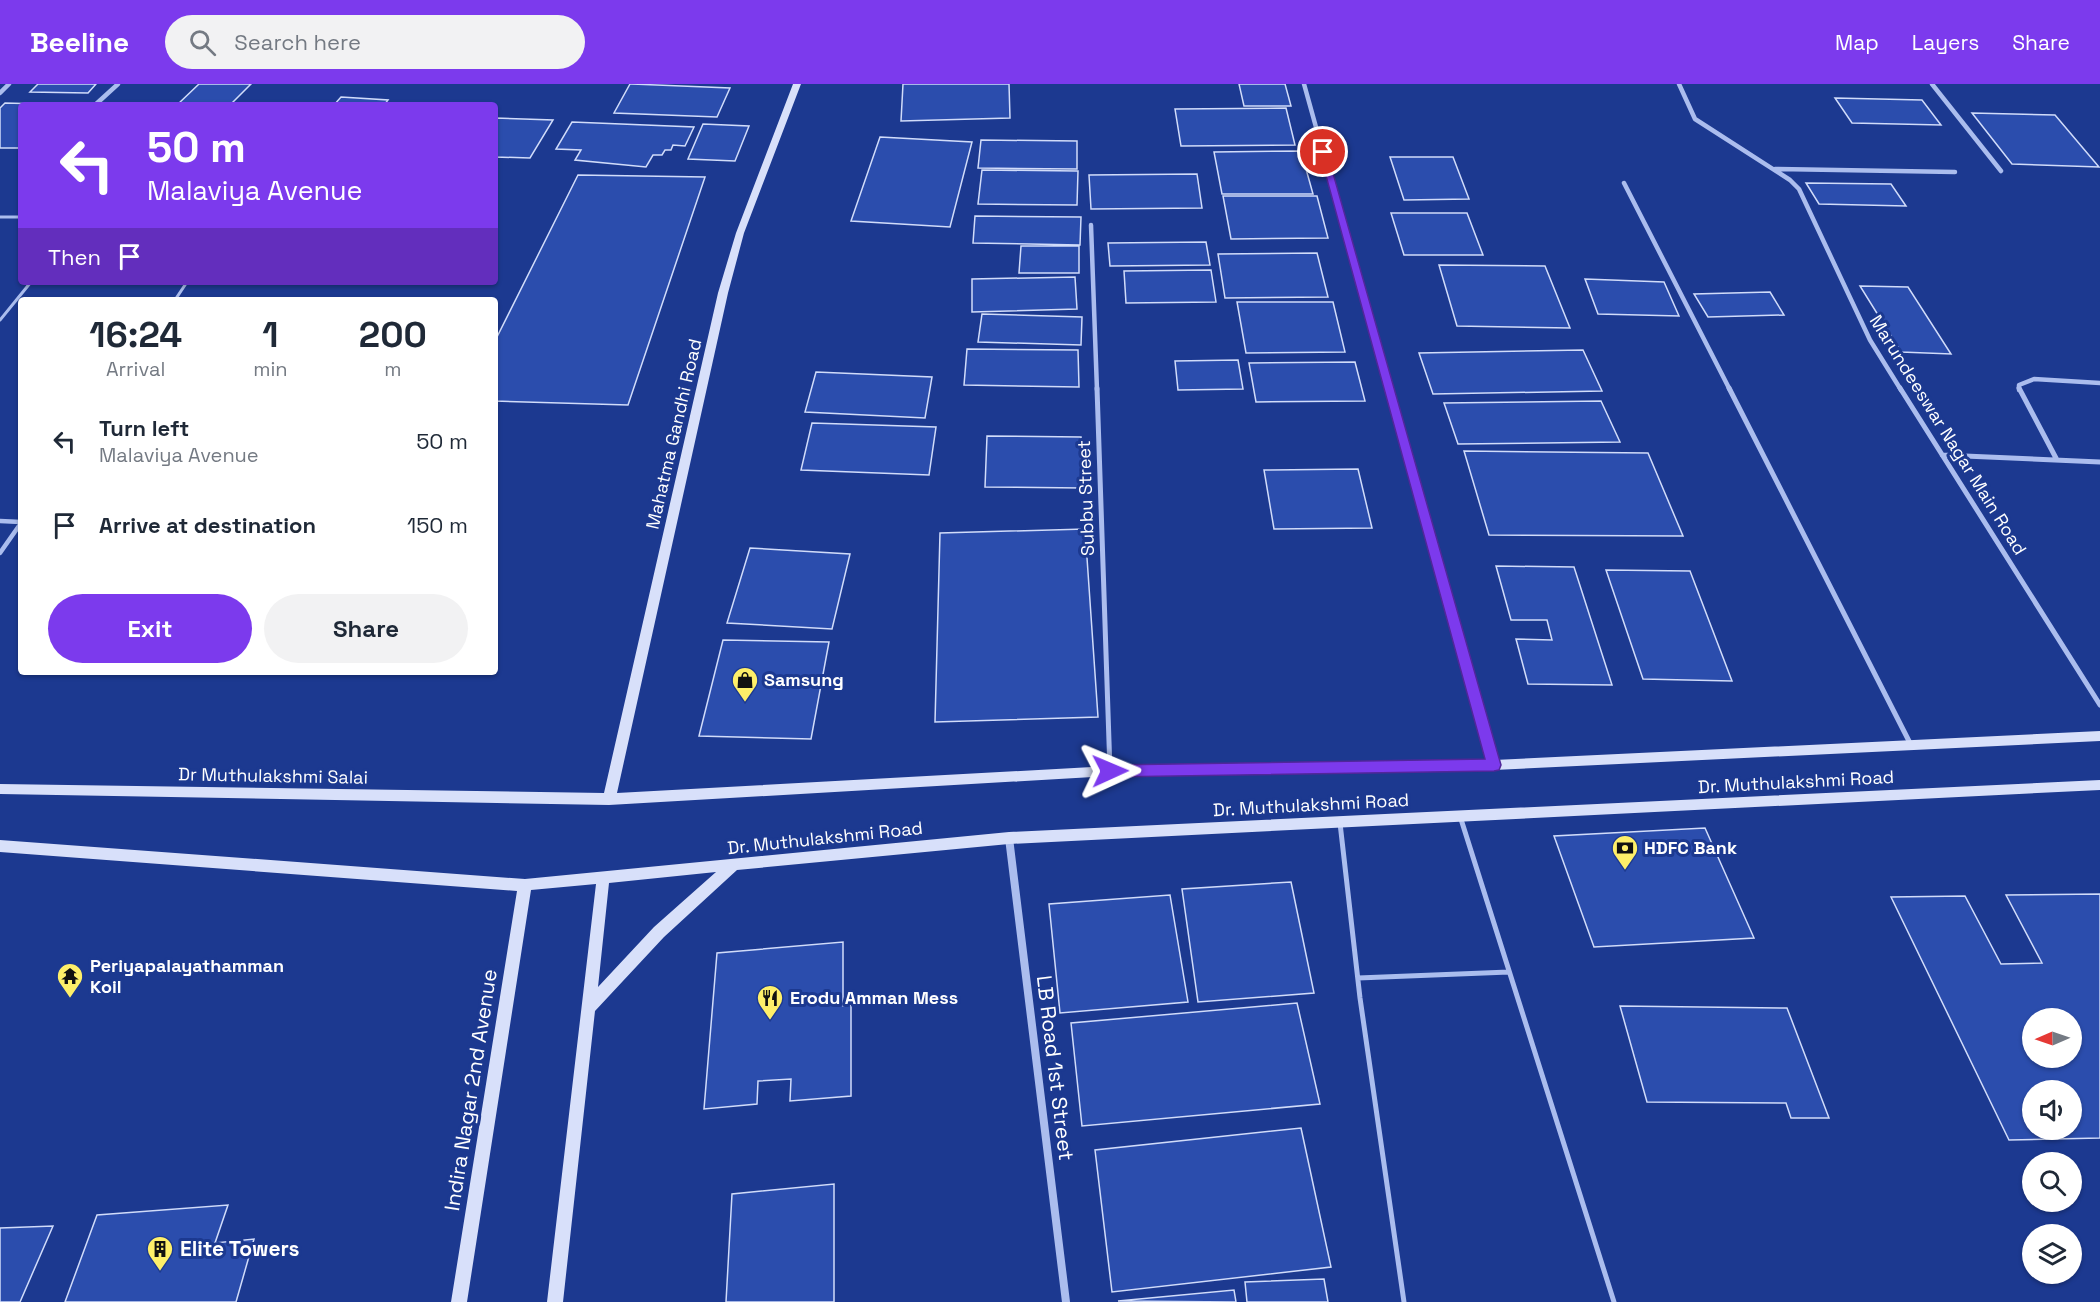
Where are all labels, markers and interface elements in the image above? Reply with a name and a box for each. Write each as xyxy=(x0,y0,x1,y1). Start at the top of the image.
search box xyxy=(165,15,585,69)
text: Beeline xyxy=(30,24,129,60)
icon: search xyxy=(186,26,219,59)
text: Search here xyxy=(234,28,361,56)
text: Map xyxy=(1835,29,1879,56)
text: Layers xyxy=(1912,29,1979,56)
text: Share xyxy=(2012,29,2070,56)
text: 50 m xyxy=(147,121,246,174)
icon: left xyxy=(48,126,126,204)
pin xyxy=(1297,126,1348,177)
icon: arrive xyxy=(1306,135,1339,168)
text: Malaviya Avenue xyxy=(147,173,362,208)
icon: arrive xyxy=(113,240,146,273)
text: Then xyxy=(48,243,101,271)
street label: Marundeeswar Nagar Main Road xyxy=(1865,311,2032,559)
text: 16:24 xyxy=(89,312,182,358)
text: 1 xyxy=(262,312,279,358)
text: 200 xyxy=(359,312,427,358)
street label: Mahatma Gandhi Road xyxy=(640,337,707,531)
text: Arrival xyxy=(106,356,165,382)
text: min xyxy=(253,356,288,382)
text: m xyxy=(384,356,401,382)
text: Turn left xyxy=(99,414,189,442)
icon: left xyxy=(48,425,81,458)
text: 50 m xyxy=(416,427,468,455)
street label: Subbu Street xyxy=(1072,440,1099,556)
text: Malaviya Avenue xyxy=(99,442,259,468)
icon: arrive xyxy=(48,509,81,542)
text: Arrive at destination xyxy=(99,511,316,539)
text: 150 m xyxy=(407,511,468,539)
button: Exit xyxy=(48,594,252,663)
button: Share xyxy=(264,594,468,663)
shop icon: Samsung xyxy=(730,665,760,703)
place label: Samsung xyxy=(764,668,844,691)
position arrow xyxy=(1078,739,1142,803)
street label: Dr Muthulakshmi Salai xyxy=(178,762,368,789)
street label: Dr. Muthulakshmi Road xyxy=(1697,765,1895,798)
street label: Dr. Muthulakshmi Road xyxy=(1212,788,1410,821)
street label: Dr. Muthulakshmi Road xyxy=(726,816,924,859)
bank icon: HDFC Bank xyxy=(1610,833,1640,871)
place label: HDFC Bank xyxy=(1644,836,1737,859)
place label: Periyapalayathamman Koil xyxy=(90,954,284,998)
temple icon: Periyapalayathamman Koil xyxy=(55,961,85,999)
street label: Indira Nagar 2nd Avenue xyxy=(438,967,503,1213)
street label: LB Road 1st Street xyxy=(1031,974,1080,1162)
restaurant icon: Erodu Amman Mess xyxy=(755,983,785,1021)
place label: Erodu Amman Mess xyxy=(790,986,958,1009)
north arrow xyxy=(2022,1008,2082,1068)
map controls xyxy=(2022,1008,2082,1284)
button: sound xyxy=(2022,1080,2082,1140)
button: search xyxy=(2022,1152,2082,1212)
button: layers xyxy=(2022,1224,2082,1284)
building icon: Elite Towers xyxy=(145,1234,175,1272)
place label: Elite Towers xyxy=(180,1235,300,1262)

